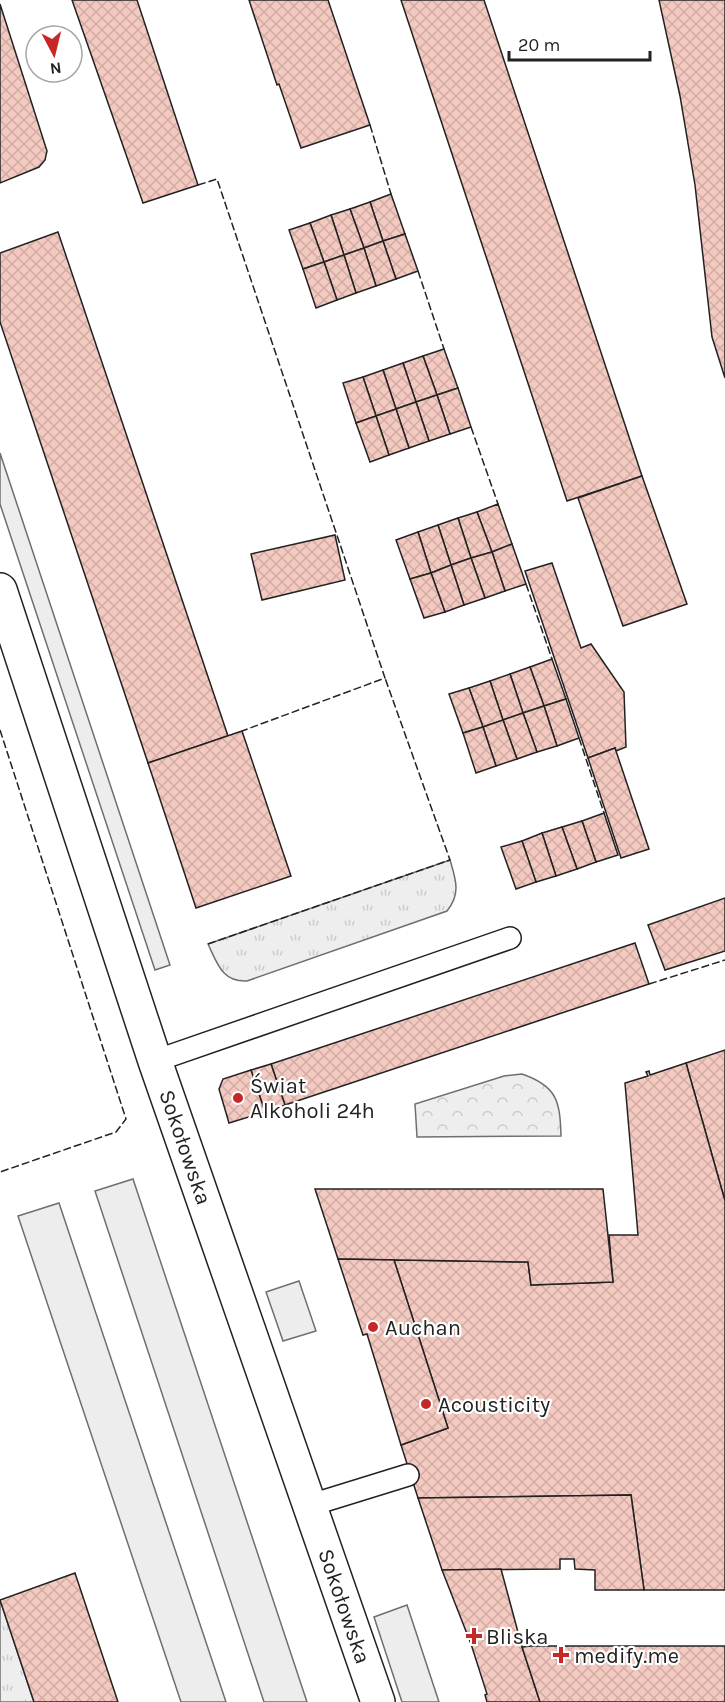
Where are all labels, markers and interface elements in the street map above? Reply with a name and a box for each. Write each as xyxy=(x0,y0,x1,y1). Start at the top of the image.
north arrow xyxy=(24,24,84,84)
scale bar xyxy=(509,24,650,62)
text: 20 m xyxy=(518,34,560,56)
text: N xyxy=(49,58,63,79)
place label: Świat Alkoholi 24h xyxy=(250,1072,375,1124)
street label: Sokołowska xyxy=(153,1086,217,1208)
marker: Świat Alkoholi 24h xyxy=(231,1091,245,1105)
place label: Auchan xyxy=(385,1315,461,1341)
marker: Auchan xyxy=(366,1320,380,1334)
place label: Acousticity xyxy=(438,1392,550,1418)
marker: Acousticity xyxy=(419,1397,433,1411)
street label: Sokołowska xyxy=(312,1545,376,1667)
place label: Bliska xyxy=(486,1624,548,1650)
marker: Bliska xyxy=(467,1629,481,1643)
place label: medify.me xyxy=(574,1643,679,1669)
marker: medify.me xyxy=(552,1646,570,1664)

